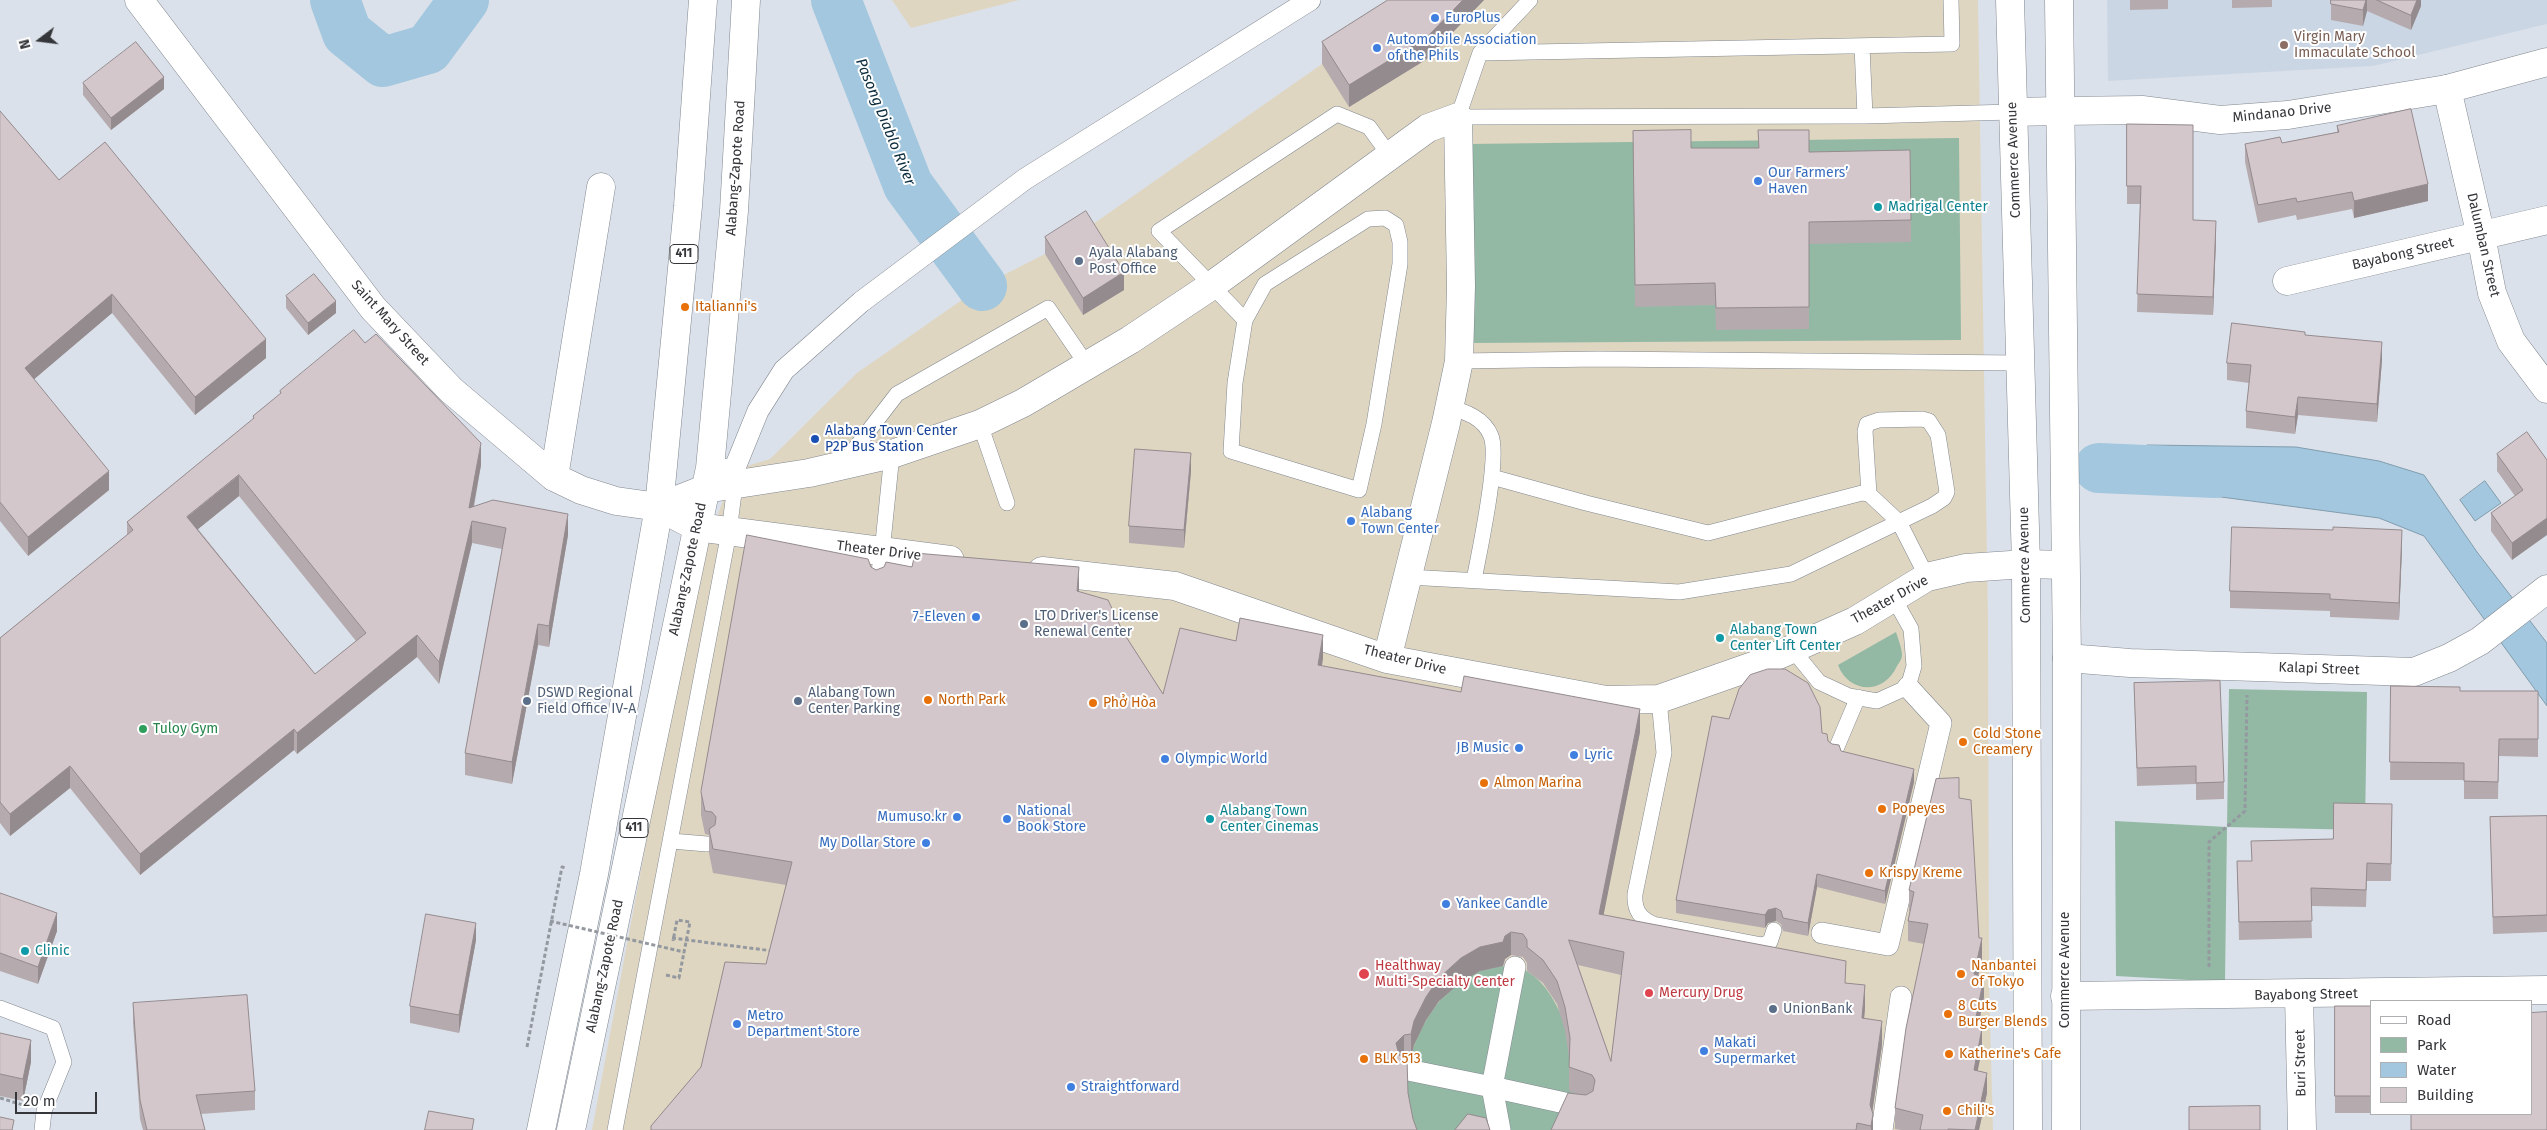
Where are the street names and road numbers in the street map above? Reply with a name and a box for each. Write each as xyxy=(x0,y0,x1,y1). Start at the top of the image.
street label: Mindanao Drive xyxy=(2232,99,2332,127)
street label: Alabang-Zapote Road xyxy=(723,100,749,236)
street label: Commerce Avenue xyxy=(2004,101,2024,219)
street label: Dalumban Street xyxy=(2463,191,2503,299)
street label: Bayabong Street xyxy=(2351,234,2455,274)
road number: 411 xyxy=(670,244,698,264)
street label: Saint Mary Street xyxy=(347,277,433,369)
street label: Alabang-Zapote Road xyxy=(666,501,710,637)
street label: Commerce Avenue xyxy=(2016,507,2034,623)
street label: Theater Drive xyxy=(836,537,922,565)
street label: Theater Drive xyxy=(1849,572,1931,628)
street label: Theater Drive xyxy=(1362,642,1448,678)
street label: Kalapi Street xyxy=(2278,659,2360,679)
road number: 411 xyxy=(620,818,648,838)
street label: Alabang-Zapote Road xyxy=(583,898,627,1034)
street label: Commerce Avenue xyxy=(2057,912,2073,1028)
street label: Bayabong Street xyxy=(2254,986,2358,1004)
street label: Buri Street xyxy=(2292,1029,2310,1097)

